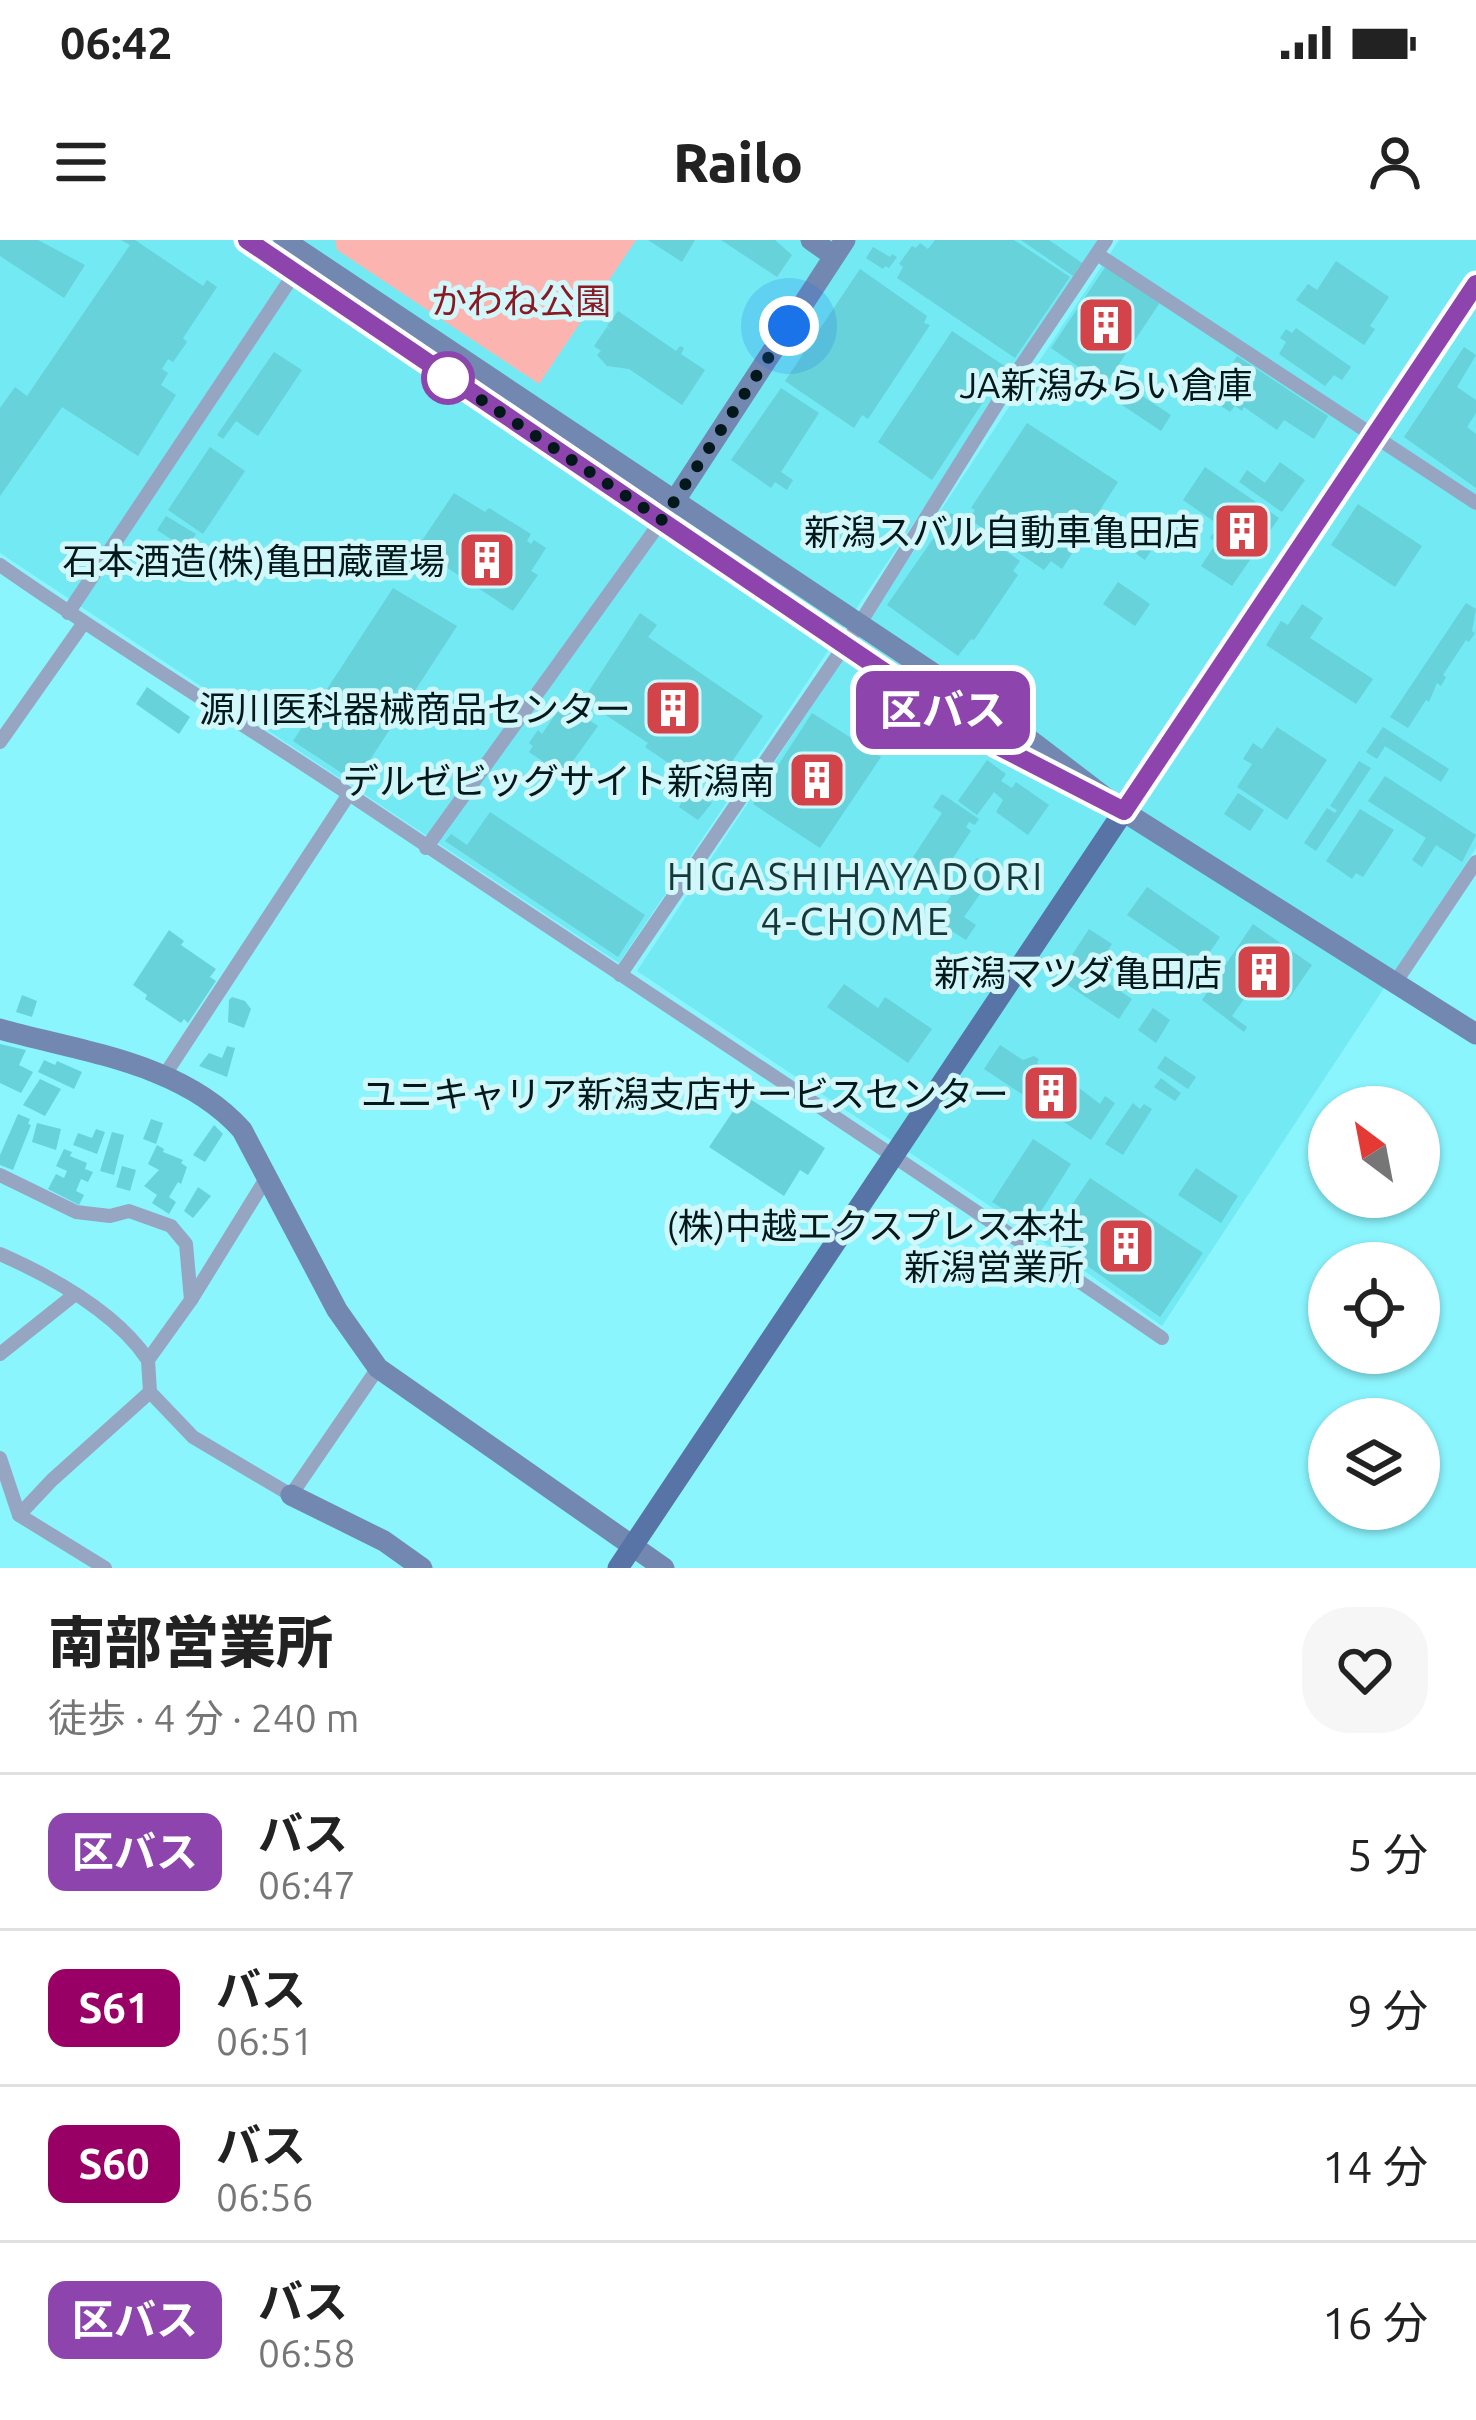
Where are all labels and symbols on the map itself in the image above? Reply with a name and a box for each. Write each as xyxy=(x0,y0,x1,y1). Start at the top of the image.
park label: かわね公園 xyxy=(431,280,611,321)
building icon: JA新潟みらい倉庫 xyxy=(1075,294,1137,356)
your location xyxy=(759,296,819,356)
unlabelled marker xyxy=(423,353,473,403)
place label: JA新潟みらい倉庫 xyxy=(959,364,1253,405)
building icon: 新潟スバル自動車亀田店 xyxy=(1211,500,1273,562)
place label: 新潟スバル自動車亀田店 xyxy=(804,511,1200,552)
building icon: 石本酒造(株)亀田蔵置場 xyxy=(456,529,518,591)
place label: 石本酒造(株)亀田蔵置場 xyxy=(62,540,445,581)
line badge: 区バス xyxy=(874,671,1012,749)
building icon: 源川医科器械商品センター xyxy=(642,677,704,739)
place label: 源川医科器械商品センター xyxy=(199,688,631,729)
building icon: デルゼビッグサイト新潟南 xyxy=(786,749,848,811)
place label: デルゼビッグサイト新潟南 xyxy=(343,760,775,801)
district label: HIGASHIHAYADORI 4-CHOME xyxy=(667,854,1045,942)
building icon: 新潟マツダ亀田店 xyxy=(1233,941,1295,1003)
place label: 新潟マツダ亀田店 xyxy=(934,952,1222,993)
building icon: ユニキャリア新潟支店サービスセンター xyxy=(1020,1062,1082,1124)
place label: ユニキャリア新潟支店サービスセンター xyxy=(361,1073,1009,1114)
north arrow xyxy=(1308,1086,1440,1218)
place label: (株)中越エクスプレス本社 新潟営業所 xyxy=(666,1205,1084,1287)
building icon: (株)中越エクスプレス本社 新潟営業所 xyxy=(1095,1215,1157,1277)

